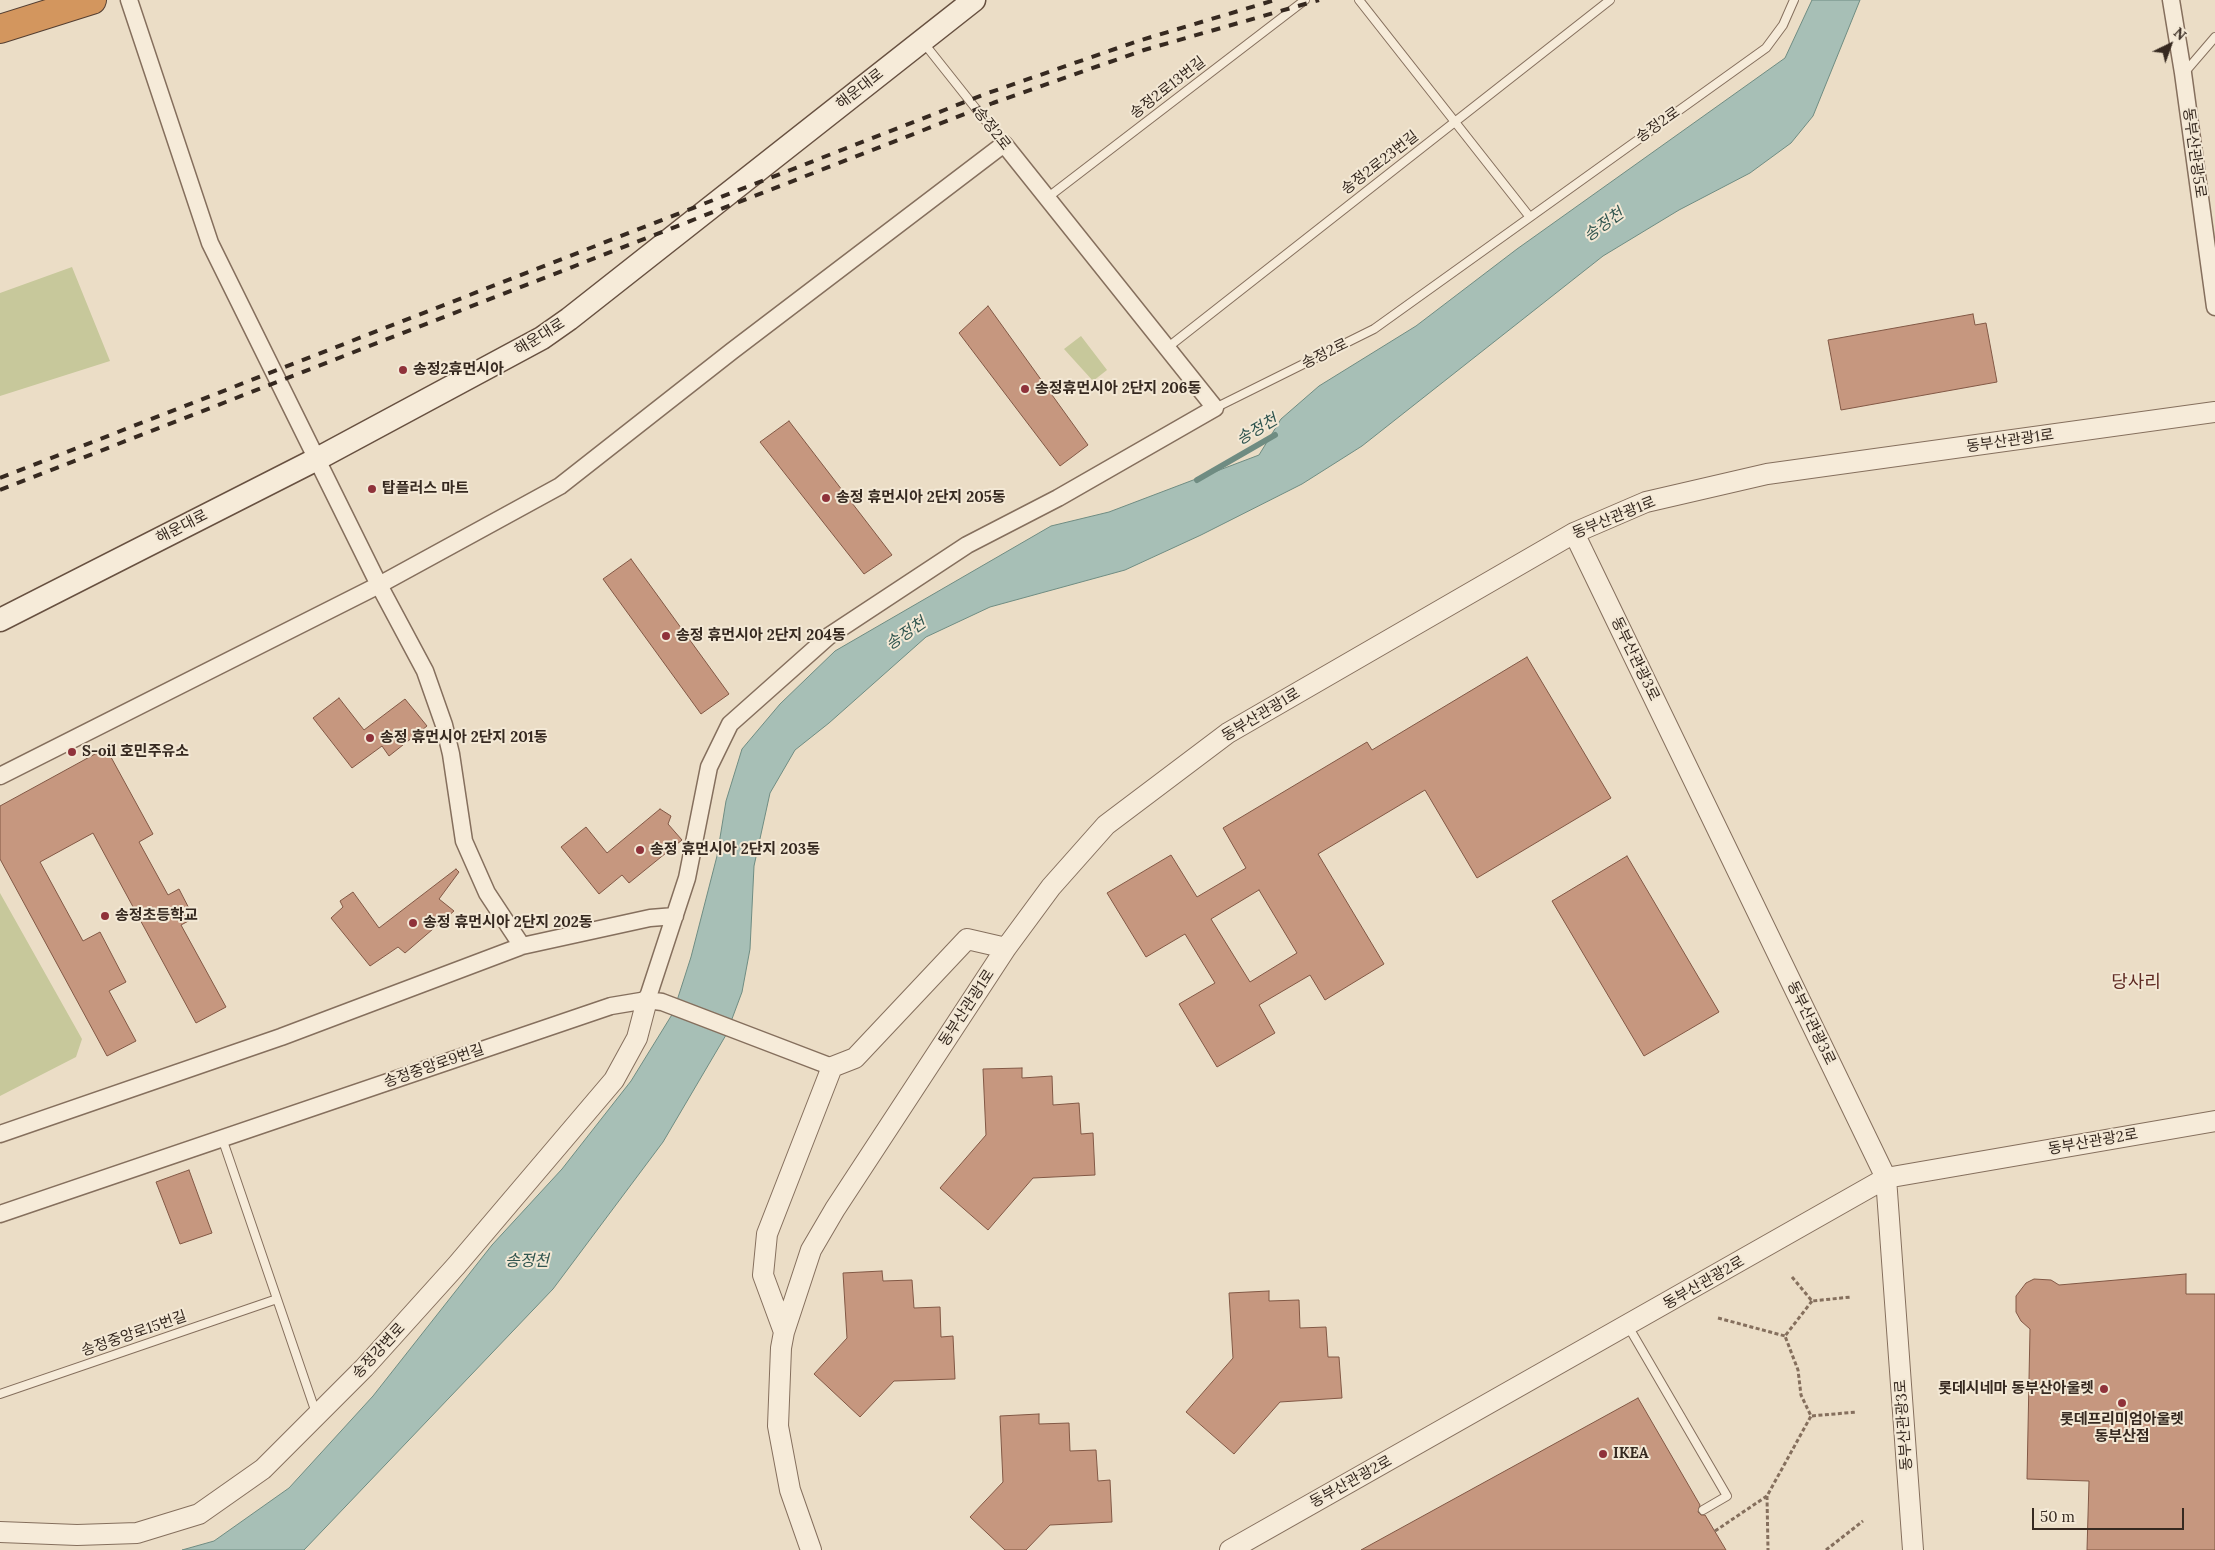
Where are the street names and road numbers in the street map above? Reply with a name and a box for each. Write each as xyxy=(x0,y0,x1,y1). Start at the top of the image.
street label: 송정2로13번길 xyxy=(1127,53,1209,123)
street label: 해운대로 xyxy=(833,65,887,113)
street label: 송정2로 xyxy=(1633,103,1683,147)
street label: 송정2로 xyxy=(970,104,1014,154)
street label: 동부산관광5로 xyxy=(2179,107,2209,199)
street label: 송정2로23번길 xyxy=(1338,127,1422,199)
street label: 해운대로 xyxy=(512,315,568,359)
street label: 송정2로 xyxy=(1299,335,1351,373)
street label: 동부산관광1로 xyxy=(1965,426,2055,456)
street label: 동부산관광1로 xyxy=(1570,493,1658,543)
street label: 해운대로 xyxy=(153,506,211,548)
street label: 동부산관광3로 xyxy=(1607,614,1663,704)
street label: 동부산관광1로 xyxy=(1219,685,1303,745)
street label: 동부산관광1로 xyxy=(935,966,999,1050)
street label: 동부산관광3로 xyxy=(1783,978,1839,1068)
street label: 송정중앙로9번길 xyxy=(381,1040,487,1092)
street label: 동부산관광2로 xyxy=(2047,1125,2139,1159)
street label: 동부산관광2로 xyxy=(1660,1252,1748,1314)
street label: 송정중앙로15번길 xyxy=(79,1308,189,1360)
street label: 송정강변로 xyxy=(349,1320,409,1382)
street label: 동부산관광3로 xyxy=(1892,1379,1916,1471)
street label: 동부산관광2로 xyxy=(1307,1452,1395,1512)

